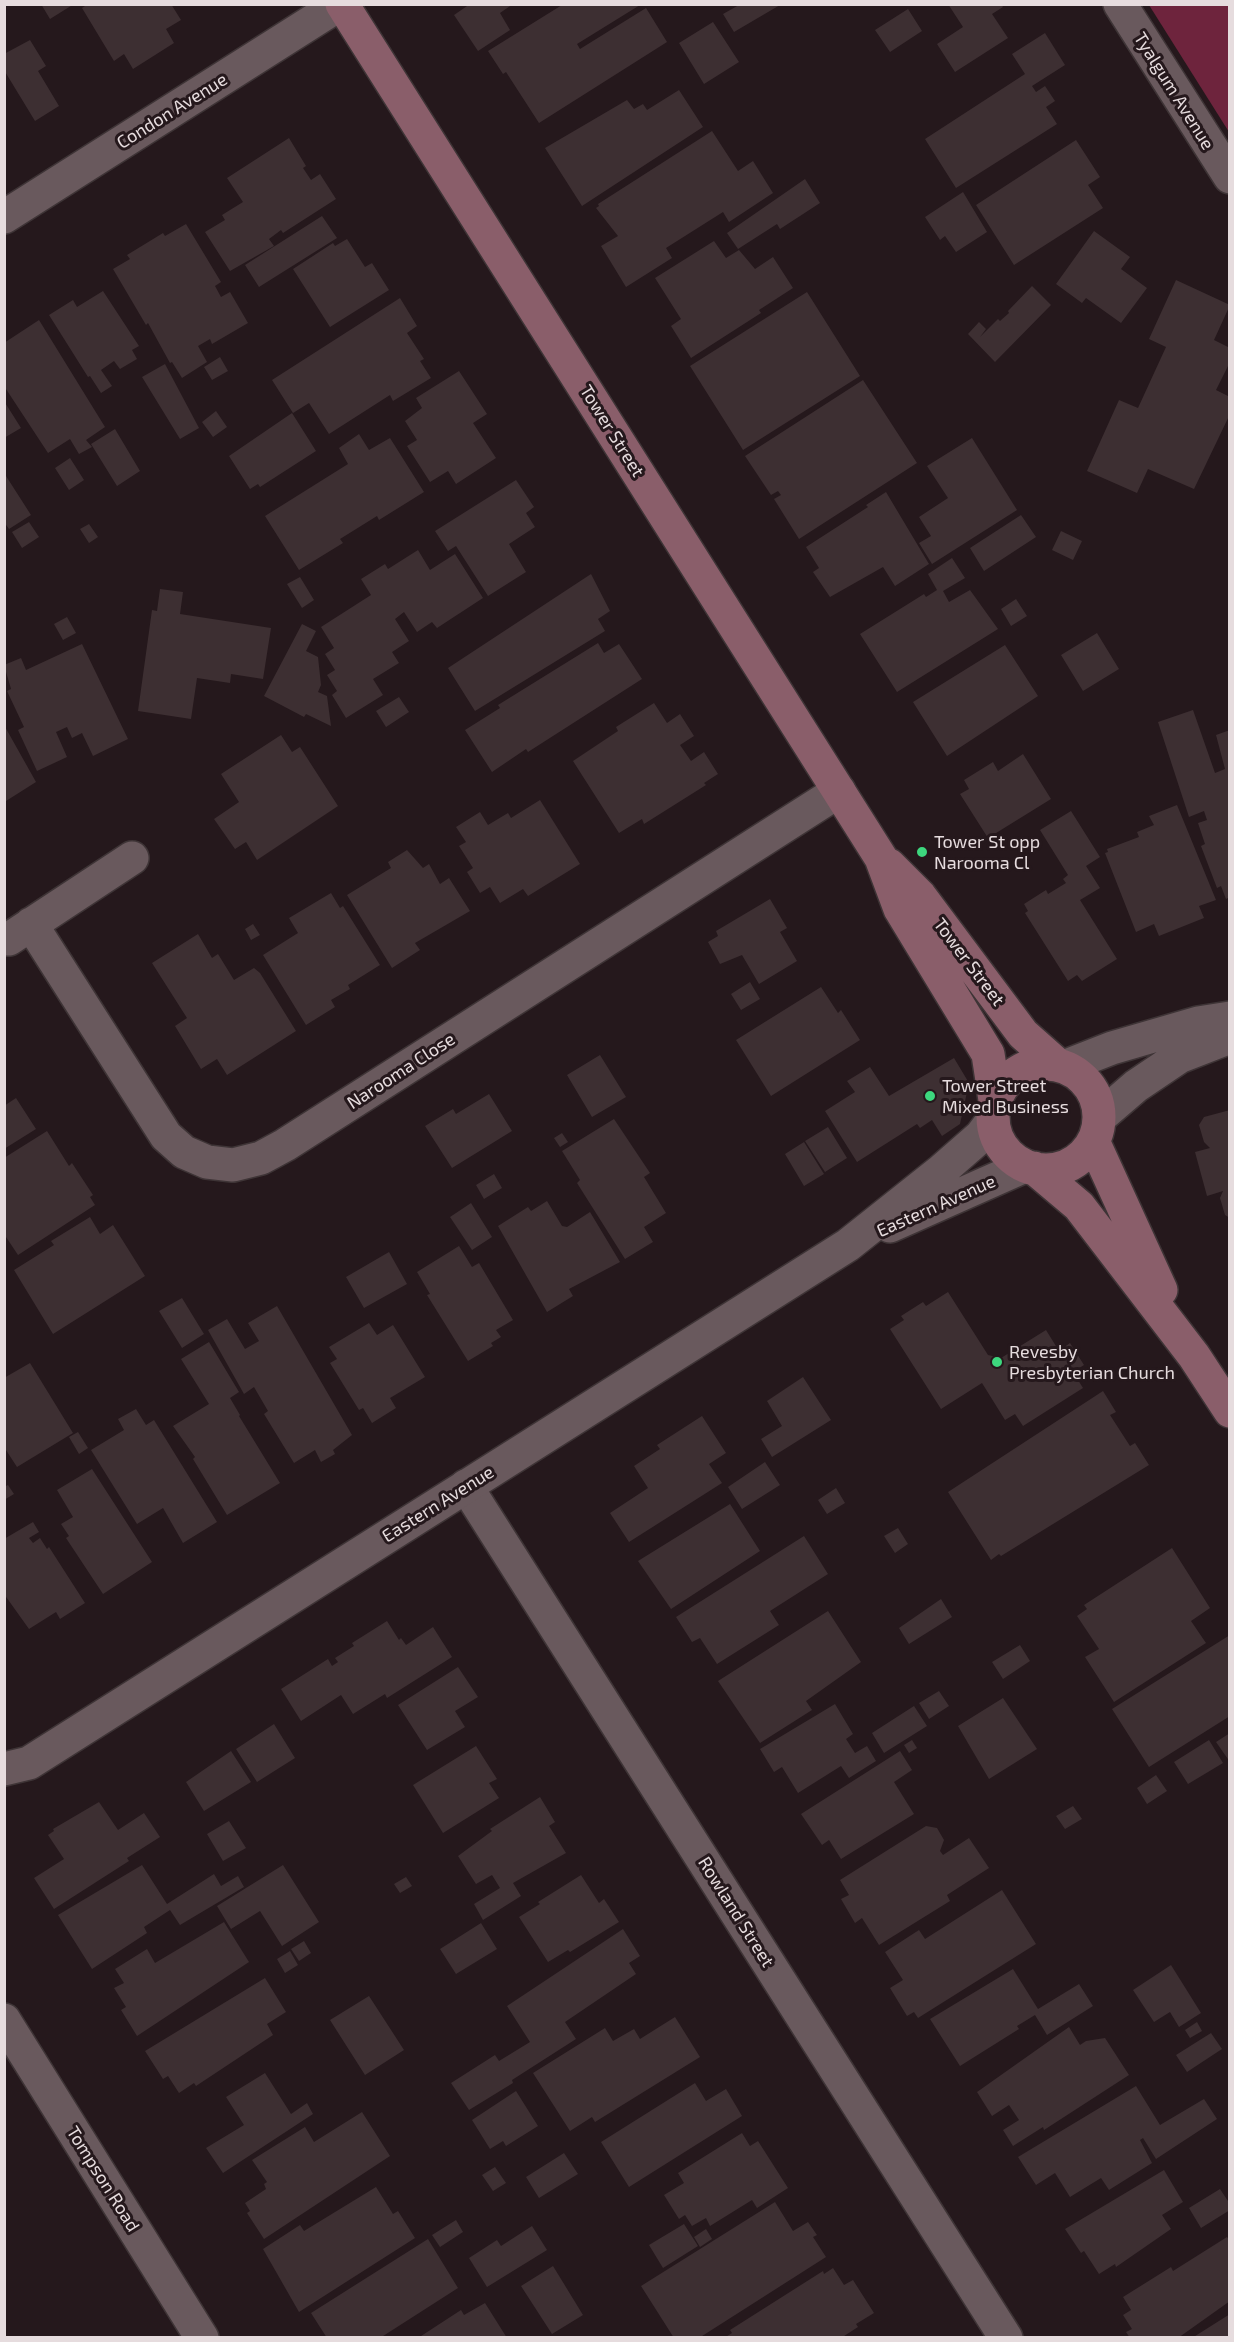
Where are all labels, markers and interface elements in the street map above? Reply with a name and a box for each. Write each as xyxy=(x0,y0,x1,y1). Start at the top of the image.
street label: Tyalgum Avenue xyxy=(1129,28,1219,154)
street label: Condon Avenue xyxy=(113,68,231,154)
street label: Tower Street xyxy=(575,381,649,481)
place label: Tower St opp Narooma Cl xyxy=(934,831,1040,874)
marker: Tower St opp Narooma Cl xyxy=(915,845,929,859)
street label: Tower Street xyxy=(929,914,1009,1010)
street label: Narooma Close xyxy=(343,1028,459,1114)
place label: Tower Street Mixed Business xyxy=(942,1075,1069,1118)
marker: Tower Street Mixed Business xyxy=(923,1089,937,1103)
street label: Eastern Avenue xyxy=(873,1170,999,1242)
place label: Revesby Presbyterian Church xyxy=(1009,1341,1175,1384)
marker: Revesby Presbyterian Church xyxy=(990,1355,1004,1369)
street label: Eastern Avenue xyxy=(378,1461,498,1547)
street label: Rowland Street xyxy=(693,1853,779,1971)
street label: Tompson Road xyxy=(62,2122,144,2236)

